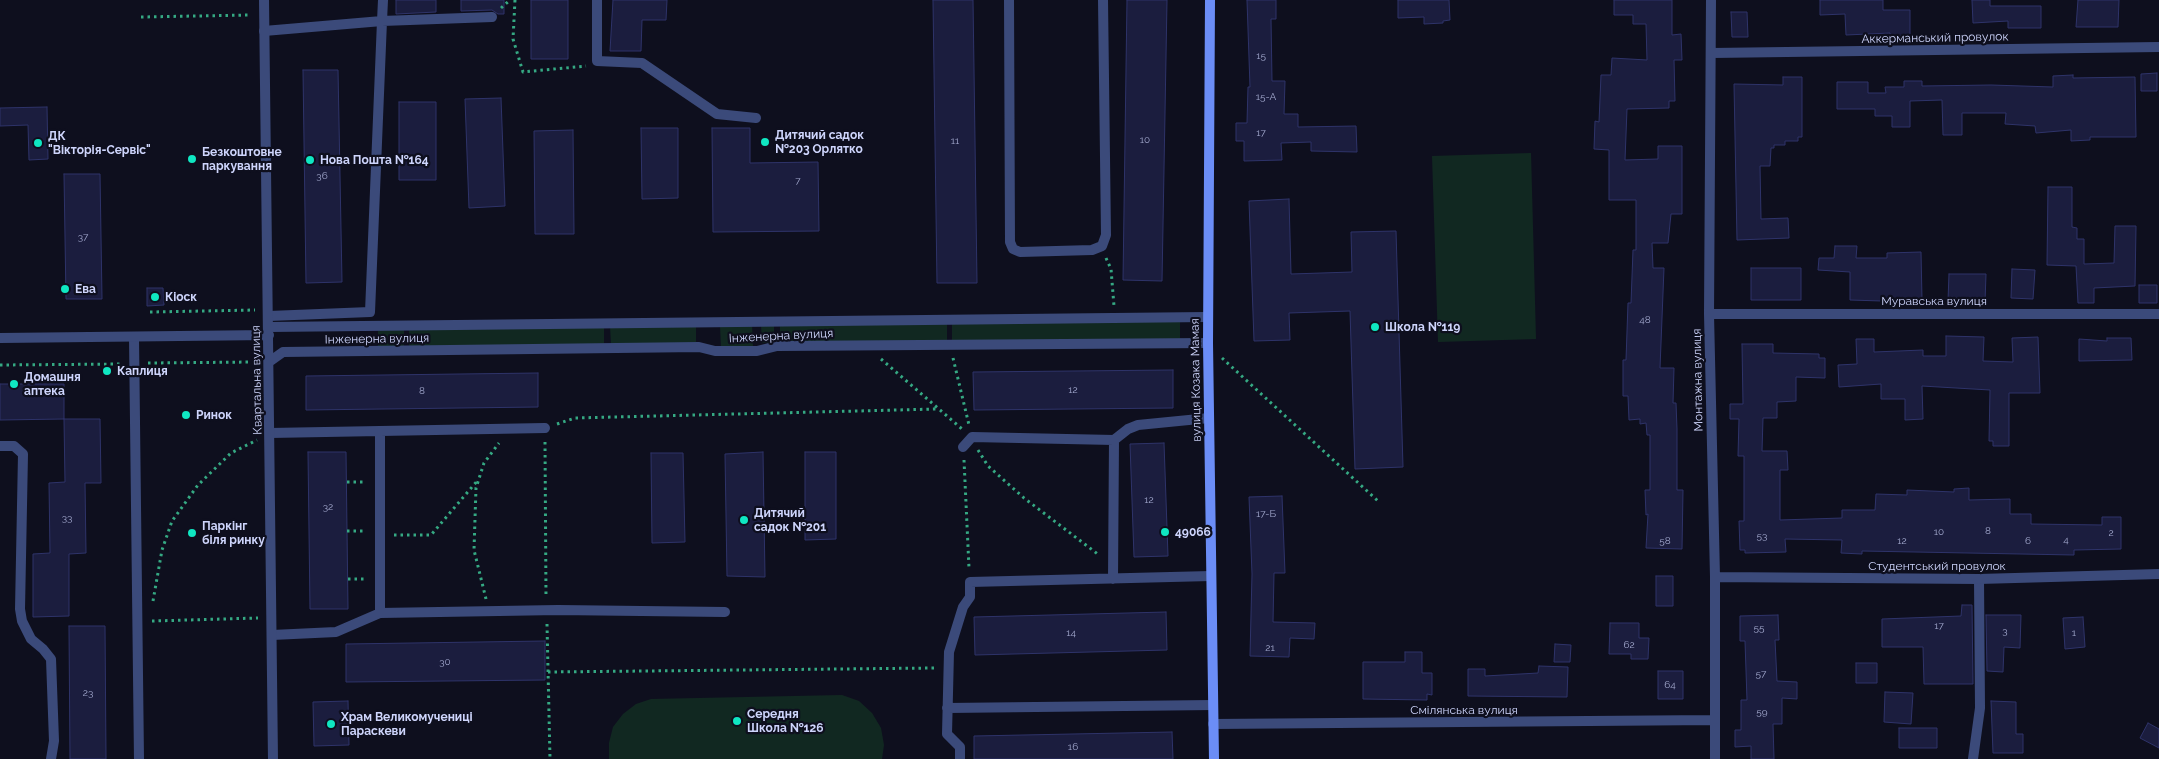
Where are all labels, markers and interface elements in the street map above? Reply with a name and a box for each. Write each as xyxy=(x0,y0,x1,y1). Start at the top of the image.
street label: Аккерманський провулок xyxy=(1861,30,2009,46)
house number: 15 xyxy=(1256,50,1266,62)
house number: 15-А xyxy=(1256,91,1276,103)
house number: 17 xyxy=(1256,127,1266,139)
place label: Дитячий садок №203 Орлятко xyxy=(775,128,864,156)
place label: ДК "Вікторія-Сервіс" xyxy=(48,129,151,157)
house number: 10 xyxy=(1140,134,1150,146)
house number: 11 xyxy=(951,135,959,147)
marker: Дитячий садок №203 Орлятко xyxy=(759,136,771,148)
marker: ДК "Вікторія-Сервіс" xyxy=(32,137,44,149)
place label: Безкоштовне паркування xyxy=(202,145,282,173)
marker: Безкоштовне паркування xyxy=(186,153,198,165)
place label: Нова Пошта №164 xyxy=(320,153,429,167)
marker: Нова Пошта №164 xyxy=(304,154,316,166)
house number: 36 xyxy=(316,170,328,182)
house number: 7 xyxy=(795,175,801,187)
house number: 37 xyxy=(78,231,88,243)
place label: Ева xyxy=(75,282,96,296)
marker: Ева xyxy=(59,283,71,295)
place label: Кіоск xyxy=(165,290,197,304)
marker: Кіоск xyxy=(149,291,161,303)
street label: Муравська вулиця xyxy=(1881,294,1987,308)
house number: 48 xyxy=(1639,314,1651,326)
street label: вулиця Козака Мамая xyxy=(1188,318,1204,442)
place label: Школа №119 xyxy=(1385,320,1460,334)
marker: Школа №119 xyxy=(1369,321,1381,333)
street label: Квартальна вулиця xyxy=(249,325,265,435)
street label: Інженерна вулиця xyxy=(728,326,834,346)
street label: Монтажна вулиця xyxy=(1690,328,1706,432)
street label: Інженерна вулиця xyxy=(325,331,429,347)
place label: Каплиця xyxy=(117,364,168,378)
marker: Каплиця xyxy=(101,365,113,377)
place label: Домашня аптека xyxy=(24,370,81,398)
marker: Домашня аптека xyxy=(8,378,20,390)
house number: 12 xyxy=(1068,384,1078,396)
house number: 8 xyxy=(419,385,425,397)
place label: Ринок xyxy=(196,408,232,422)
marker: Ринок xyxy=(180,409,192,421)
house number: 12 xyxy=(1144,494,1154,506)
house number: 32 xyxy=(323,501,333,513)
place label: Дитячий садок №201 xyxy=(754,506,826,534)
house number: 17-Б xyxy=(1256,508,1276,520)
house number: 33 xyxy=(62,512,72,524)
marker: Дитячий садок №201 xyxy=(738,514,750,526)
place label: Паркінг біля ринку xyxy=(202,519,265,547)
place label: 49066 xyxy=(1175,525,1211,539)
house number: 8 xyxy=(1985,525,1991,537)
marker: 49066 xyxy=(1159,526,1171,538)
house number: 10 xyxy=(1934,526,1944,538)
marker: Паркінг біля ринку xyxy=(186,527,198,539)
house number: 2 xyxy=(2108,527,2114,539)
house number: 53 xyxy=(1757,530,1767,542)
house number: 4 xyxy=(2063,534,2069,546)
house number: 58 xyxy=(1659,535,1671,547)
house number: 12 xyxy=(1897,535,1907,547)
house number: 6 xyxy=(2025,535,2031,547)
street label: Студентський провулок xyxy=(1868,559,2006,573)
house number: 17 xyxy=(1934,620,1944,632)
house number: 55 xyxy=(1754,622,1764,634)
house number: 3 xyxy=(2002,625,2008,637)
house number: 14 xyxy=(1066,627,1076,639)
house number: 1 xyxy=(2072,627,2076,639)
house number: 62 xyxy=(1623,639,1635,651)
house number: 21 xyxy=(1265,642,1275,654)
house number: 30 xyxy=(439,656,451,668)
house number: 57 xyxy=(1756,668,1766,680)
house number: 64 xyxy=(1664,679,1676,691)
house number: 23 xyxy=(83,687,93,699)
street label: Смілянська вулиця xyxy=(1410,703,1518,717)
house number: 59 xyxy=(1756,706,1768,718)
place label: Середня Школа №126 xyxy=(747,707,823,735)
place label: Храм Великомучениці Параскеви xyxy=(341,710,473,738)
marker: Середня Школа №126 xyxy=(731,715,743,727)
marker: Храм Великомучениці Параскеви xyxy=(325,718,337,730)
house number: 16 xyxy=(1068,741,1078,753)

